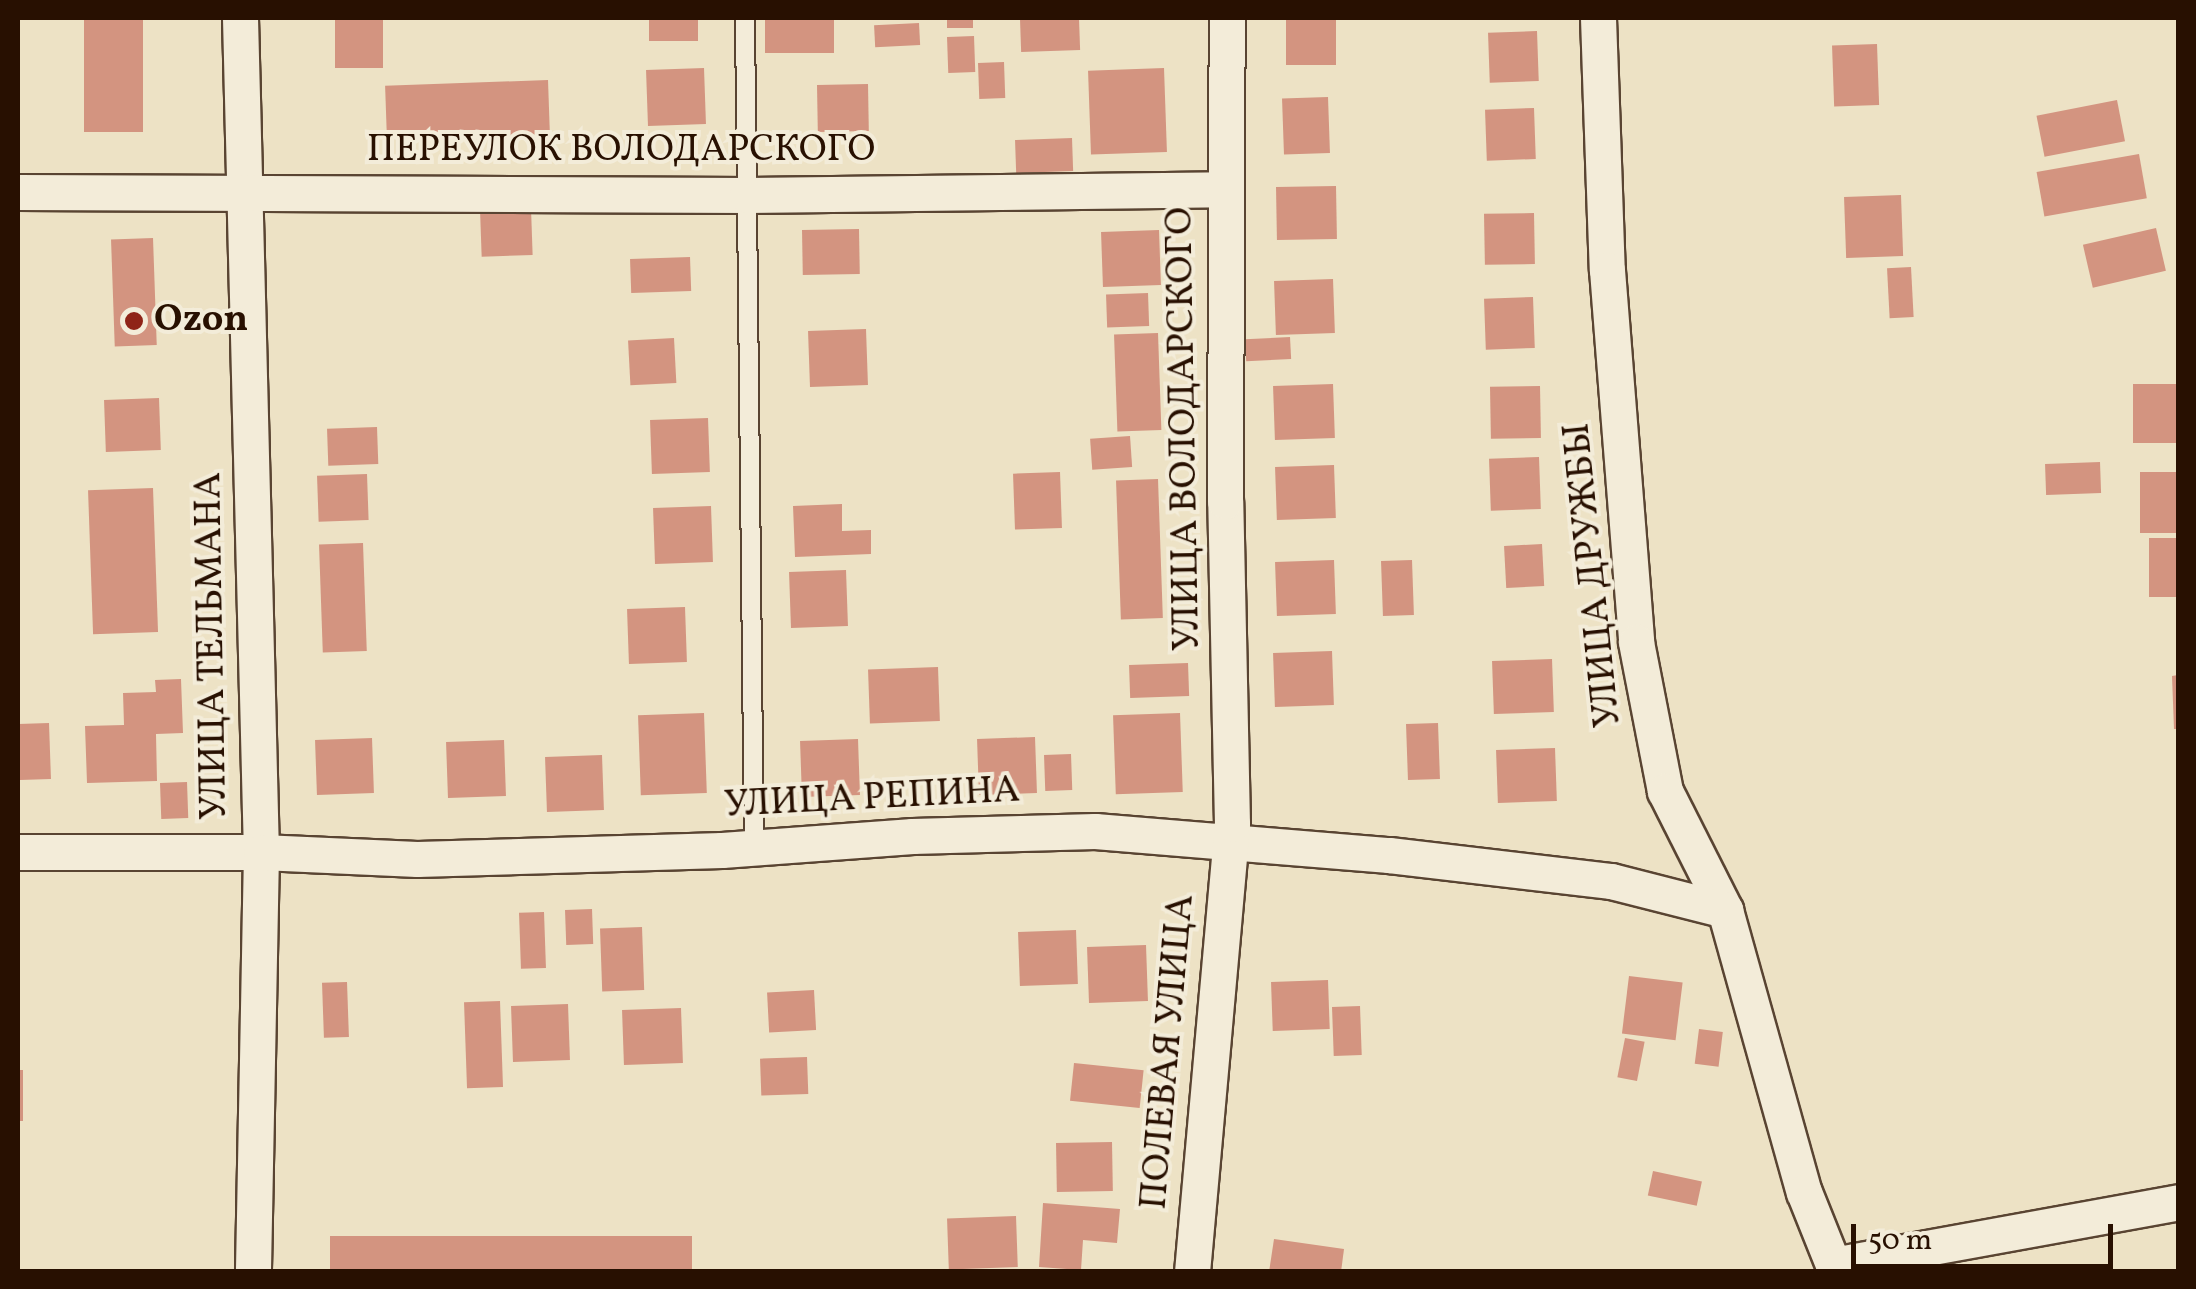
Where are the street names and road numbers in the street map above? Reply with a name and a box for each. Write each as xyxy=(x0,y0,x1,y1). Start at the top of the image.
street label: ПЕРЕУЛОК ВОЛОДАРСКОГО xyxy=(367,128,875,174)
street label: УЛИЦА ВОЛОДАРСКОГО xyxy=(1158,206,1212,652)
street label: УЛИЦА ДРУЖБЫ xyxy=(1555,420,1633,730)
street label: УЛИЦА ТЕЛЬМАНА xyxy=(187,471,239,821)
street label: УЛИЦА РЕПИНА xyxy=(723,768,1021,830)
street label: ПОЛЕВАЯ УЛИЦА xyxy=(1133,892,1205,1212)

